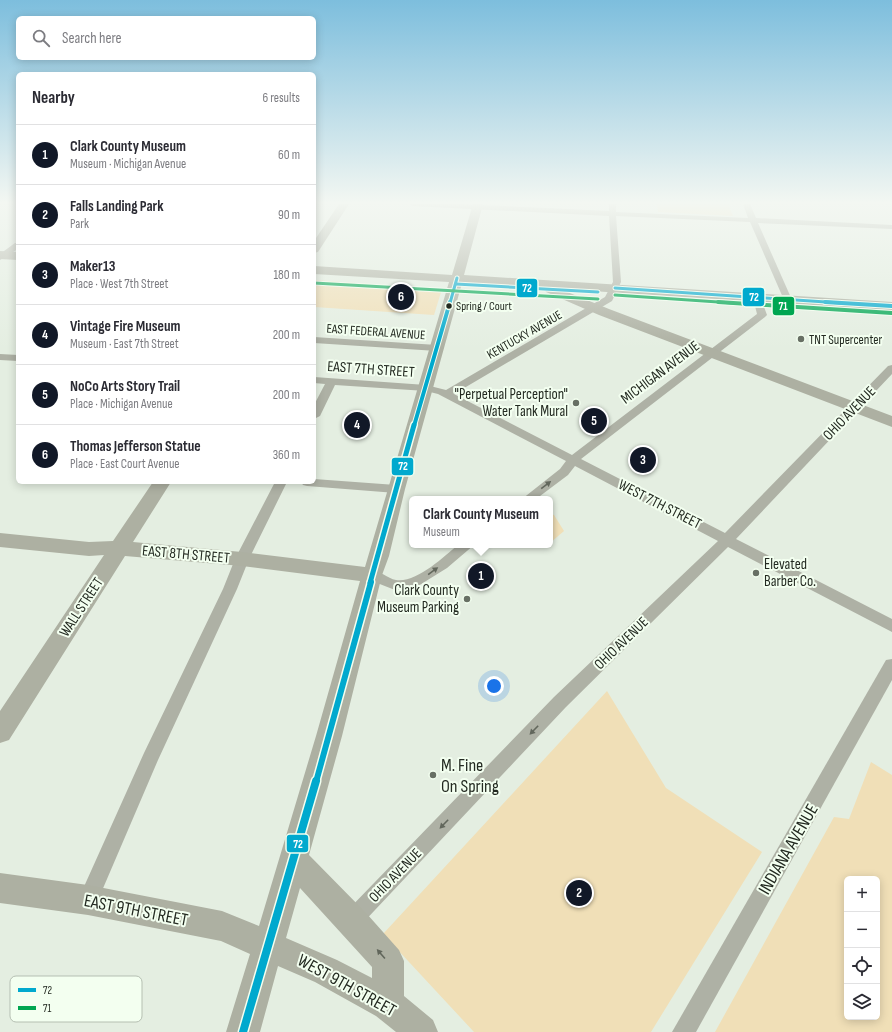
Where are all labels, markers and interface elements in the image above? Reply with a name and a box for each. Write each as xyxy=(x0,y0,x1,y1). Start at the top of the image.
search box xyxy=(16,16,316,60)
icon: search xyxy=(30,27,52,49)
text: Search here xyxy=(62,29,122,48)
text: Nearby xyxy=(32,88,75,108)
text: 6 results xyxy=(262,90,300,106)
text: Clark County Museum xyxy=(70,137,186,156)
text: 1 xyxy=(42,147,48,163)
text: 60 m xyxy=(278,147,300,163)
text: Museum · Michigan Avenue xyxy=(70,156,186,172)
text: Falls Landing Park xyxy=(70,197,164,216)
text: 2 xyxy=(42,207,48,223)
text: 90 m xyxy=(278,207,300,223)
text: Park xyxy=(70,216,89,232)
text: Maker13 xyxy=(70,257,115,276)
text: 3 xyxy=(42,267,48,283)
text: 180 m xyxy=(274,267,300,283)
text: Place · West 7th Street xyxy=(70,276,169,292)
line badge: 72 xyxy=(516,278,538,298)
pin: 6 xyxy=(388,282,414,312)
text: 72 xyxy=(522,282,532,295)
line badge: 72 xyxy=(742,287,765,307)
text: 72 xyxy=(749,291,759,304)
line badge: 71 xyxy=(772,296,795,316)
place label: Spring / Court xyxy=(456,299,512,314)
text: 71 xyxy=(778,300,788,313)
marker: Spring / Court xyxy=(444,301,454,311)
street label: KENTUCKY AVENUE xyxy=(484,307,565,363)
text: Vintage Fire Museum xyxy=(70,317,180,336)
street label: EAST FEDERAL AVENUE xyxy=(326,321,426,343)
text: 4 xyxy=(42,327,48,343)
text: 200 m xyxy=(273,327,300,343)
place label: TNT Supercenter xyxy=(809,332,882,348)
marker: TNT Supercenter xyxy=(796,334,806,344)
text: Museum · East 7th Street xyxy=(70,336,179,352)
street label: MICHIGAN AVENUE xyxy=(617,337,704,408)
street label: EAST 7TH STREET xyxy=(327,357,415,382)
text: NoCo Arts Story Trail xyxy=(70,377,180,396)
street label: OHIO AVENUE xyxy=(819,382,880,444)
place label: "Perpetual Perception" Water Tank Mural xyxy=(455,385,568,421)
text: 5 xyxy=(42,387,48,403)
text: 200 m xyxy=(273,387,300,403)
text: Place · Michigan Avenue xyxy=(70,396,173,412)
marker: "Perpetual Perception" Water Tank Mural xyxy=(571,398,581,408)
pin: 5 xyxy=(581,406,607,436)
pin: 4 xyxy=(344,410,370,440)
text: Thomas Jefferson Statue xyxy=(70,437,201,456)
pin: 3 xyxy=(630,445,656,475)
text: 6 xyxy=(42,447,48,463)
text: 360 m xyxy=(273,447,300,463)
text: Place · East Court Avenue xyxy=(70,456,180,472)
line badge: 72 xyxy=(391,457,414,476)
text: 72 xyxy=(398,460,408,473)
street label: WEST 7TH STREET xyxy=(615,475,705,534)
one-way arrow xyxy=(541,482,551,490)
popup xyxy=(409,496,553,548)
text: Clark County Museum xyxy=(423,505,539,524)
text: Museum xyxy=(423,524,460,540)
street label: EAST 8TH STREET xyxy=(141,541,230,568)
place label: Elevated Barber Co. xyxy=(764,555,816,591)
pin: 1 xyxy=(468,561,494,591)
one-way arrow xyxy=(427,567,438,575)
marker: Elevated Barber Co. xyxy=(751,568,761,578)
street label: WALL STREET xyxy=(55,574,108,641)
place label: Clark County Museum Parking xyxy=(377,581,459,617)
marker: Clark County Museum Parking xyxy=(462,594,472,604)
street label: OHIO AVENUE xyxy=(590,613,652,674)
your location xyxy=(484,676,504,696)
one-way arrow xyxy=(529,725,538,735)
place label: M. Fine On Spring xyxy=(441,755,499,797)
marker: M. Fine On Spring xyxy=(428,770,438,780)
street label: INDIANA AVENUE xyxy=(754,800,823,898)
one-way arrow xyxy=(439,819,448,829)
line badge: 72 xyxy=(286,834,309,853)
text: 72 xyxy=(293,838,303,851)
street label: OHIO AVENUE xyxy=(365,844,426,906)
map controls xyxy=(844,876,880,1020)
button: + xyxy=(844,876,880,912)
pin: 2 xyxy=(566,878,592,908)
street label: EAST 9TH STREET xyxy=(82,890,190,931)
button: − xyxy=(844,912,880,948)
one-way arrow xyxy=(376,948,385,959)
button: locate xyxy=(844,948,880,984)
street label: WEST 9TH STREET xyxy=(294,950,400,1021)
legend xyxy=(10,976,142,1022)
text: 72 xyxy=(43,984,52,997)
button: layers xyxy=(844,984,880,1020)
text: 71 xyxy=(43,1002,51,1015)

